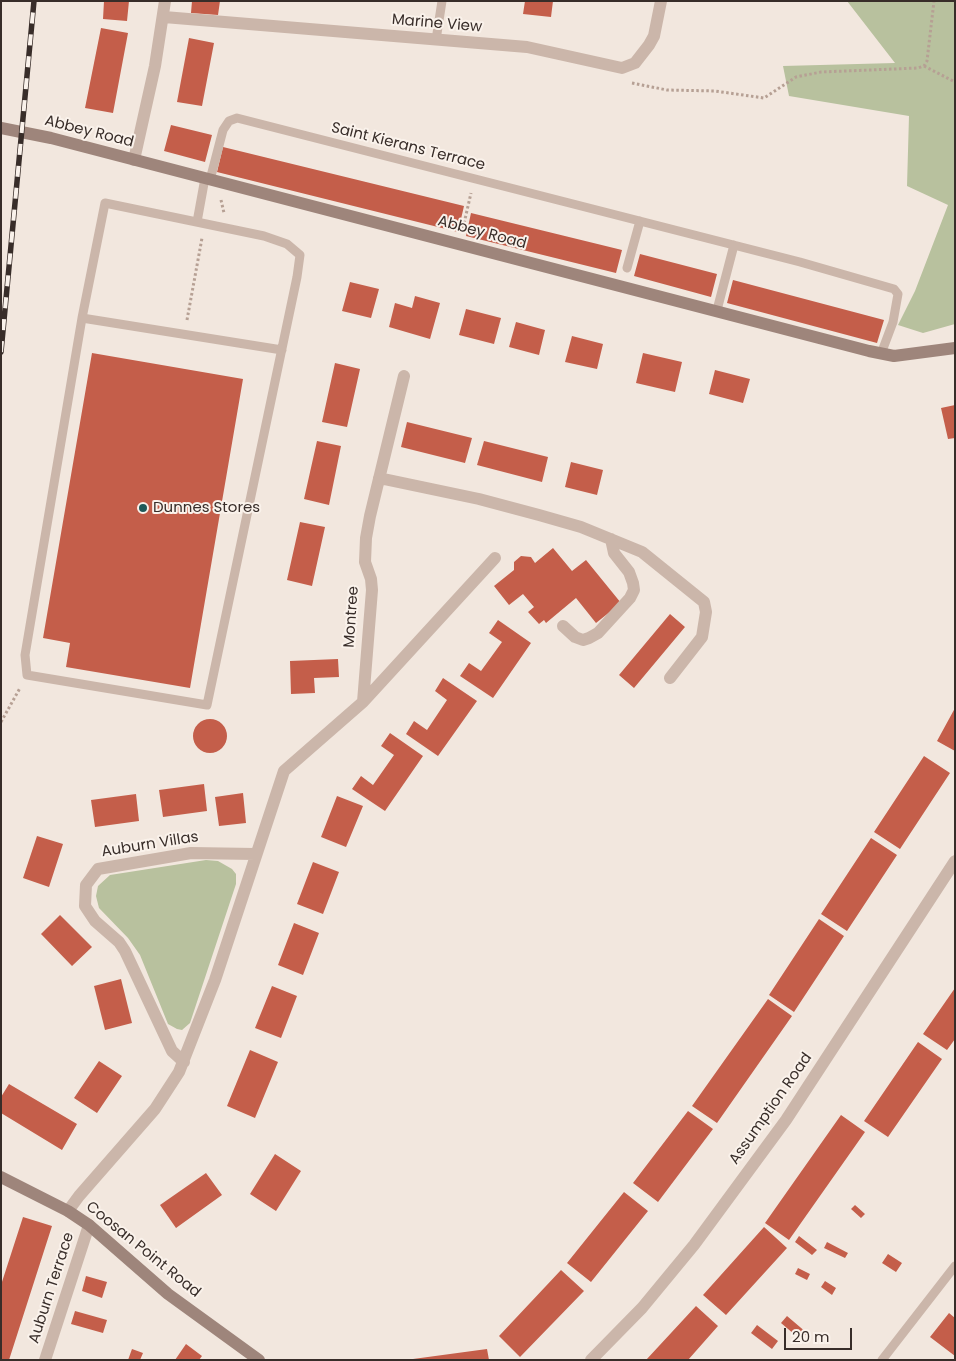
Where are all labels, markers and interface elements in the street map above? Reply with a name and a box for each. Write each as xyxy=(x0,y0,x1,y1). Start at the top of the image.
street label: Marine View xyxy=(391,11,483,37)
street label: Abbey Road xyxy=(43,112,135,152)
street label: Saint Kierans Terrace xyxy=(329,119,487,175)
street label: Abbey Road xyxy=(436,213,528,253)
place label: Dunnes Stores xyxy=(153,499,260,517)
marker: Dunnes Stores xyxy=(137,502,149,514)
street label: Montree xyxy=(341,586,363,648)
street label: Auburn Villas xyxy=(100,828,200,862)
street label: Assumption Road xyxy=(726,1050,816,1168)
street label: Coosan Point Road xyxy=(82,1198,204,1302)
street label: Auburn Terrace xyxy=(26,1230,78,1346)
scale bar xyxy=(786,1318,854,1350)
text: 20 m xyxy=(792,1326,830,1347)

